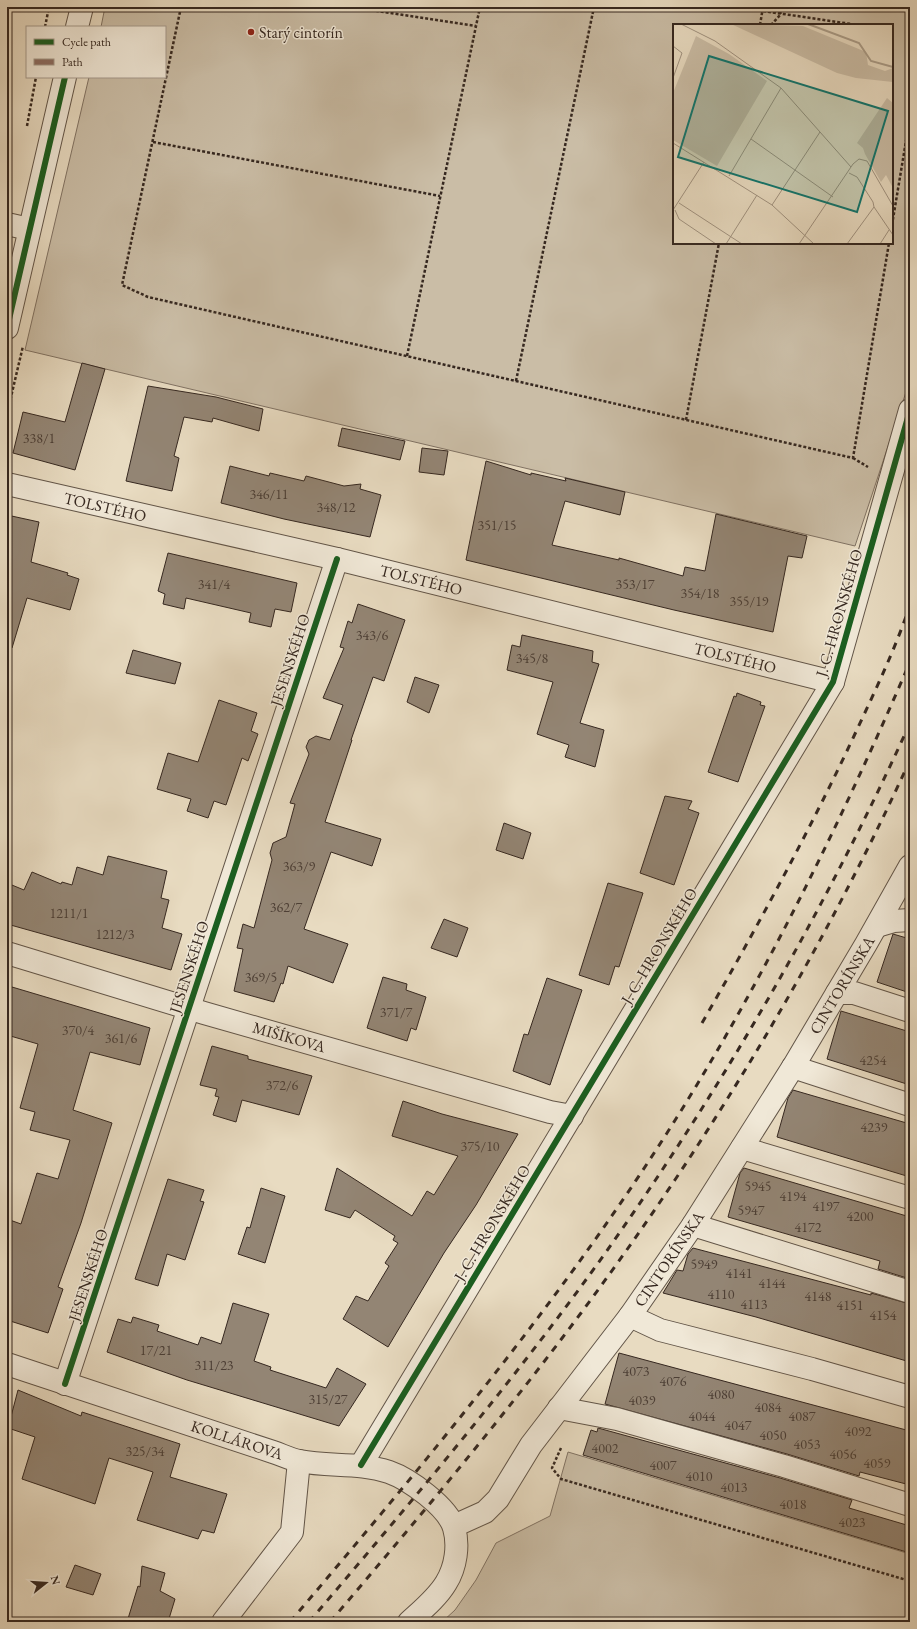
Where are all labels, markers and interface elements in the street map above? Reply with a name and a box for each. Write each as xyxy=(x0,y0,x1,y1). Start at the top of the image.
place label: Starý cintorín xyxy=(259,22,343,43)
inset map xyxy=(673,24,893,244)
legend xyxy=(26,26,166,78)
marker: Starý cintorín xyxy=(246,27,256,37)
text: Cycle path xyxy=(62,34,111,50)
text: Path xyxy=(62,54,83,70)
house number: 338/1 xyxy=(23,429,55,447)
house number: 346/11 xyxy=(249,485,289,503)
street label: TOLSTÉHO xyxy=(62,487,148,527)
house number: 348/12 xyxy=(316,498,356,516)
house number: 351/15 xyxy=(477,516,517,534)
street label: J. C. HRONSKÉHO xyxy=(810,546,867,681)
street label: TOLSTÉHO xyxy=(378,560,464,600)
house number: 341/4 xyxy=(198,575,231,593)
house number: 353/17 xyxy=(615,575,655,593)
house number: 354/18 xyxy=(680,584,720,602)
house number: 355/19 xyxy=(729,592,769,610)
street label: JESENSKÉHO xyxy=(265,611,315,711)
house number: 343/6 xyxy=(356,626,389,644)
street label: TOLSTÉHO xyxy=(692,638,778,678)
house number: 345/8 xyxy=(516,649,549,667)
house number: 363/9 xyxy=(283,857,316,875)
street label: J. C. HRONSKÉHO xyxy=(615,884,702,1010)
house number: 362/7 xyxy=(270,898,303,916)
house number: 1211/1 xyxy=(49,904,89,922)
street label: JESENSKÉHO xyxy=(164,918,214,1018)
house number: 1212/3 xyxy=(95,925,135,943)
street label: CINTORÍNSKA xyxy=(804,931,880,1038)
house number: 369/5 xyxy=(245,968,277,986)
house number: 371/7 xyxy=(380,1003,413,1021)
street label: MIŠÍKOVA xyxy=(250,1017,329,1058)
house number: 370/4 xyxy=(62,1021,95,1039)
house number: 361/6 xyxy=(105,1029,138,1047)
house number: 4254 xyxy=(860,1051,887,1069)
house number: 372/6 xyxy=(266,1076,299,1094)
house number: 4239 xyxy=(861,1118,888,1136)
house number: 375/10 xyxy=(460,1137,500,1155)
street label: J. C. HRONSKÉHO xyxy=(448,1161,535,1287)
house number: 5945 xyxy=(745,1177,771,1195)
house number: 4194 xyxy=(780,1187,807,1205)
house number: 4197 xyxy=(813,1197,840,1215)
house number: 5947 xyxy=(738,1201,765,1219)
street label: CINTORÍNSKA xyxy=(629,1206,709,1311)
house number: 4200 xyxy=(847,1207,874,1225)
house number: 4172 xyxy=(795,1218,822,1236)
street label: JESENSKÉHO xyxy=(63,1226,113,1326)
house number: 5949 xyxy=(691,1255,718,1273)
house number: 4141 xyxy=(726,1264,752,1282)
house number: 4144 xyxy=(759,1274,786,1292)
house number: 4110 xyxy=(708,1285,735,1303)
house number: 4148 xyxy=(805,1287,832,1305)
house number: 4113 xyxy=(741,1295,768,1313)
house number: 4151 xyxy=(837,1296,863,1314)
house number: 4154 xyxy=(870,1306,897,1324)
house number: 17/21 xyxy=(140,1341,172,1359)
house number: 311/23 xyxy=(194,1356,234,1374)
house number: 4073 xyxy=(623,1362,650,1380)
house number: 4076 xyxy=(660,1372,687,1390)
house number: 4080 xyxy=(708,1385,735,1403)
house number: 315/27 xyxy=(308,1390,348,1408)
house number: 4039 xyxy=(629,1391,656,1409)
house number: 4084 xyxy=(755,1398,782,1416)
house number: 4044 xyxy=(689,1407,716,1425)
house number: 4087 xyxy=(789,1407,816,1425)
street label: KOLLÁROVA xyxy=(188,1415,287,1465)
house number: 4047 xyxy=(725,1416,752,1434)
house number: 4092 xyxy=(845,1422,872,1440)
house number: 4050 xyxy=(760,1426,787,1444)
house number: 4053 xyxy=(794,1435,821,1453)
house number: 4002 xyxy=(592,1439,619,1457)
house number: 325/34 xyxy=(125,1442,165,1460)
house number: 4056 xyxy=(830,1445,857,1463)
house number: 4059 xyxy=(864,1454,891,1472)
house number: 4007 xyxy=(650,1456,677,1474)
house number: 4010 xyxy=(686,1467,713,1485)
house number: 4013 xyxy=(721,1478,748,1496)
house number: 4018 xyxy=(780,1495,807,1513)
house number: 4023 xyxy=(839,1513,866,1531)
north arrow xyxy=(26,1563,66,1603)
text: N xyxy=(48,1574,64,1586)

